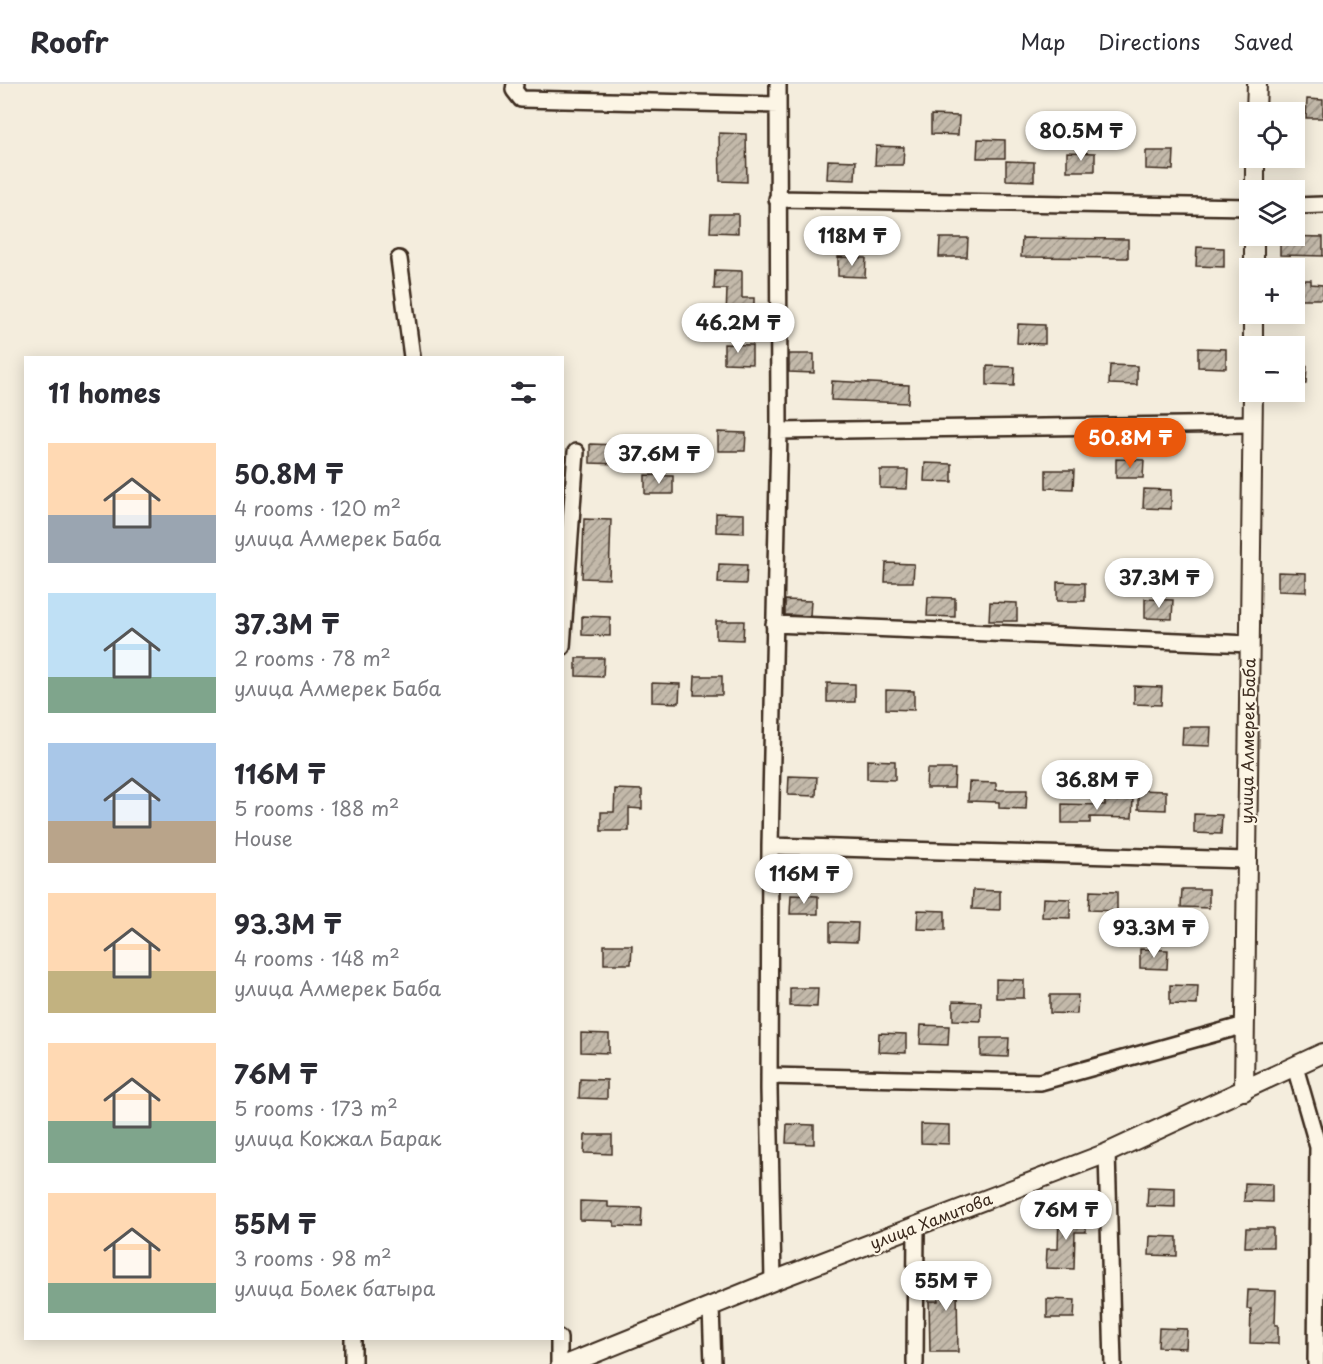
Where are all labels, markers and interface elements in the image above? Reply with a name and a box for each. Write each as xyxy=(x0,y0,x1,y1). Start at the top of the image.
text: Roofr xyxy=(30,20,109,63)
text: Map xyxy=(1020,25,1065,57)
text: Directions xyxy=(1098,25,1200,57)
text: Saved xyxy=(1233,25,1293,57)
map controls xyxy=(1239,102,1305,402)
button: locate xyxy=(1239,102,1305,168)
pin: 80.5M ₸ xyxy=(1026,111,1136,162)
text: 80.5M ₸ xyxy=(1039,115,1123,145)
button: layers xyxy=(1239,180,1305,246)
pin: 118M ₸ xyxy=(803,216,901,267)
text: 118M ₸ xyxy=(818,220,886,250)
button: + xyxy=(1239,258,1305,324)
pin: 46.2M ₸ xyxy=(683,303,793,354)
text: 46.2M ₸ xyxy=(696,307,780,337)
button: − xyxy=(1239,336,1305,402)
text: 11 homes xyxy=(48,373,161,412)
icon: filters xyxy=(507,376,540,409)
pin: 50.8M ₸ xyxy=(1075,418,1185,469)
text: 50.8M ₸ xyxy=(1088,422,1172,452)
pin: 37.6M ₸ xyxy=(604,434,714,485)
text: 37.6M ₸ xyxy=(618,438,700,468)
text: 50.8M ₸ xyxy=(234,454,343,493)
icon: home xyxy=(96,467,168,539)
text: 4 rooms · 120 m² xyxy=(234,493,401,523)
text: улица Алмерек Баба xyxy=(234,523,441,553)
pin: 37.3M ₸ xyxy=(1104,558,1214,609)
text: 37.3M ₸ xyxy=(1119,562,1199,592)
text: 37.3M ₸ xyxy=(234,604,339,643)
icon: home xyxy=(96,617,168,689)
text: 2 rooms · 78 m² xyxy=(234,643,391,673)
street label: улица Алмерек Баба xyxy=(1234,658,1260,824)
text: улица Алмерек Баба xyxy=(234,673,441,703)
text: 116M ₸ xyxy=(234,754,325,793)
pin: 36.8M ₸ xyxy=(1042,760,1152,811)
text: 36.8M ₸ xyxy=(1056,764,1138,794)
icon: home xyxy=(96,767,168,839)
text: 5 rooms · 188 m² xyxy=(234,793,399,823)
text: House xyxy=(234,823,293,853)
pin: 116M ₸ xyxy=(755,854,853,905)
text: 116M ₸ xyxy=(769,858,839,888)
text: 93.3M ₸ xyxy=(234,904,341,943)
pin: 93.3M ₸ xyxy=(1099,908,1209,959)
text: 93.3M ₸ xyxy=(1113,912,1195,942)
icon: home xyxy=(96,917,168,989)
text: 4 rooms · 148 m² xyxy=(234,943,400,973)
text: улица Алмерек Баба xyxy=(234,973,441,1003)
text: 76M ₸ xyxy=(234,1054,317,1093)
icon: home xyxy=(96,1067,168,1139)
text: 5 rooms · 173 m² xyxy=(234,1093,398,1123)
text: улица Кокжал Барак xyxy=(234,1123,441,1153)
street label: улица Хамитова xyxy=(866,1186,995,1254)
pin: 76M ₸ xyxy=(1024,1190,1108,1241)
text: 76M ₸ xyxy=(1034,1194,1098,1224)
text: 55M ₸ xyxy=(234,1204,316,1243)
icon: home xyxy=(96,1217,168,1289)
text: 3 rooms · 98 m² xyxy=(234,1243,392,1273)
pin: 55M ₸ xyxy=(904,1261,988,1312)
text: 55M ₸ xyxy=(915,1265,977,1295)
text: улица Болек батыра xyxy=(234,1273,435,1303)

